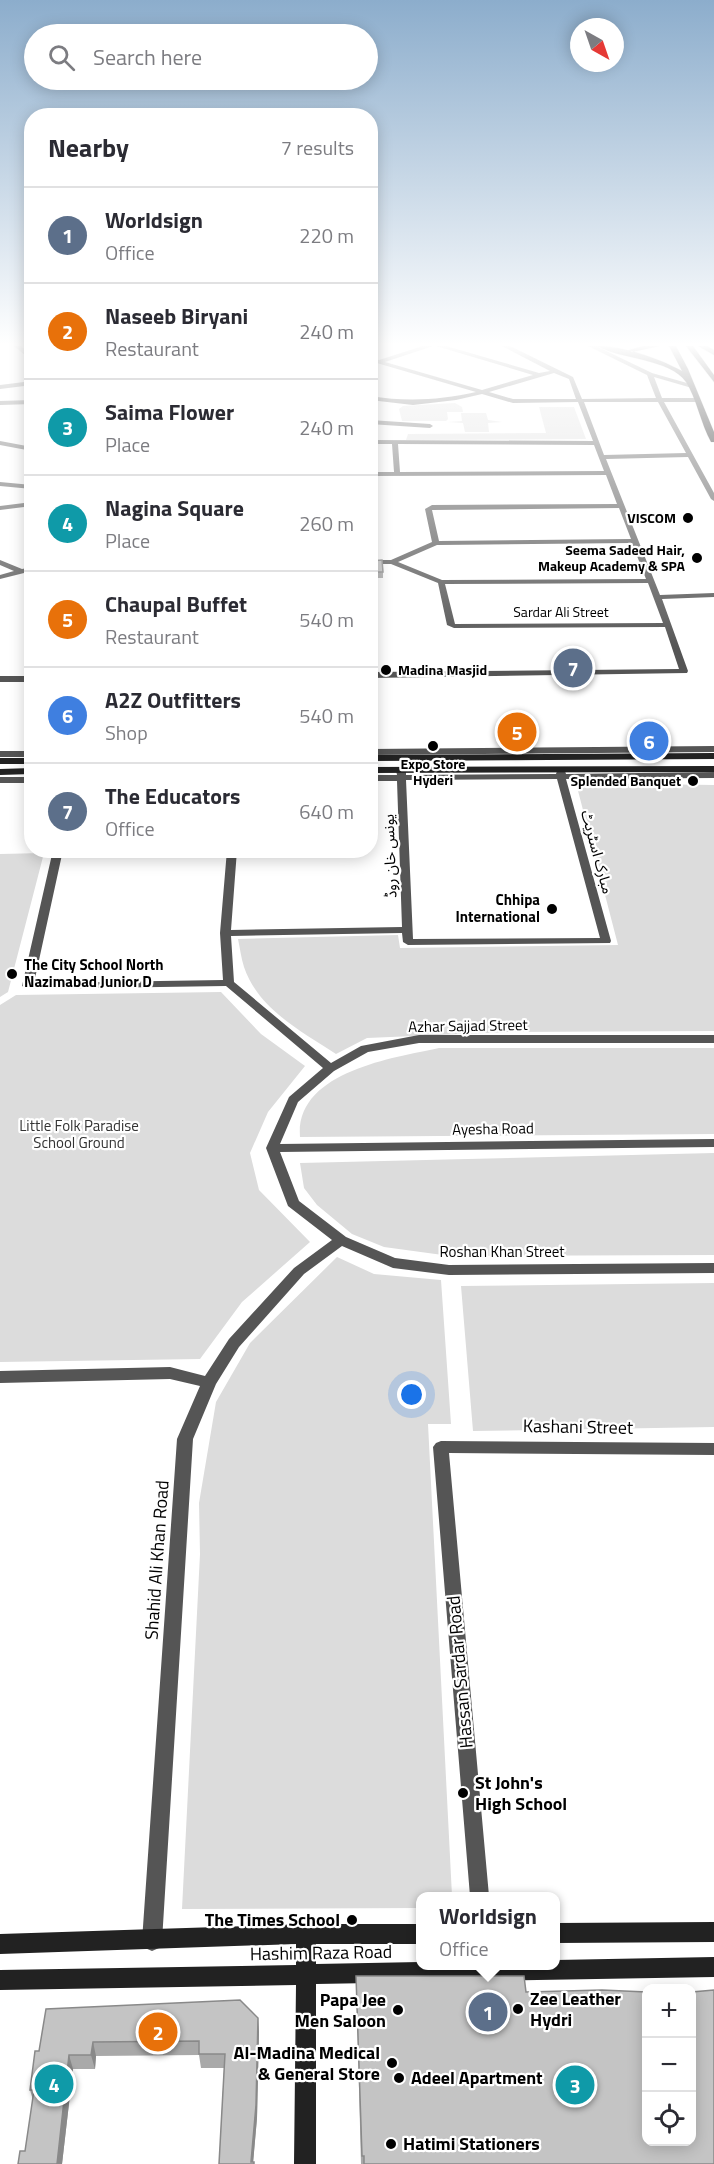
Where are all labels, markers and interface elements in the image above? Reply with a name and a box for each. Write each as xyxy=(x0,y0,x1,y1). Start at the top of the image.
north arrow xyxy=(570,18,624,72)
search box xyxy=(24,24,378,90)
text: Search here xyxy=(93,40,202,74)
icon: search xyxy=(45,41,78,74)
text: Nearby xyxy=(48,128,129,167)
text: 7 results xyxy=(281,132,354,163)
text: Worldsign xyxy=(105,203,203,237)
text: 1 xyxy=(62,220,73,251)
text: 220 m xyxy=(299,220,354,251)
text: Office xyxy=(105,237,155,268)
text: Naseeb Biryani xyxy=(105,299,248,333)
text: 2 xyxy=(62,316,73,347)
text: 240 m xyxy=(299,316,354,347)
text: Restaurant xyxy=(105,333,199,364)
text: Saima Flower xyxy=(105,395,234,429)
text: 3 xyxy=(62,412,73,443)
text: 240 m xyxy=(299,412,354,443)
text: Place xyxy=(105,429,150,460)
text: Nagina Square xyxy=(105,491,244,525)
place label: VISCOM xyxy=(627,507,676,528)
text: 4 xyxy=(62,508,73,539)
text: 260 m xyxy=(299,508,354,539)
marker: VISCOM xyxy=(681,511,695,525)
text: Place xyxy=(105,525,150,556)
place label: Seema Sadeed Hair, Makeup Academy & SPA xyxy=(538,539,686,576)
marker: Seema Sadeed Hair, Makeup Academy & SPA xyxy=(690,551,704,565)
text: Chaupal Buffet xyxy=(105,587,247,621)
street label: Sardar Ali Street xyxy=(513,601,609,622)
text: 5 xyxy=(62,604,73,635)
text: 540 m xyxy=(299,604,354,635)
text: Restaurant xyxy=(105,621,199,652)
pin: 7 xyxy=(554,646,592,690)
place label: Madina Masjid xyxy=(398,659,487,680)
marker: Madina Masjid xyxy=(379,663,393,677)
text: A2Z Outfitters xyxy=(105,683,241,717)
text: 6 xyxy=(62,700,73,731)
text: 540 m xyxy=(299,700,354,731)
pin: 5 xyxy=(498,710,536,754)
text: Shop xyxy=(105,717,148,748)
pin: 6 xyxy=(630,718,668,764)
marker: Expo Store Hyderi xyxy=(426,739,440,753)
place label: Expo Store Hyderi xyxy=(401,753,465,790)
place label: Splended Banquet xyxy=(571,770,681,791)
marker: Splended Banquet xyxy=(686,774,700,788)
text: The Educators xyxy=(105,779,240,813)
text: 7 xyxy=(62,796,73,827)
text: 640 m xyxy=(299,796,354,827)
street label: مبارک اسٹریٹ xyxy=(575,807,620,896)
text: Office xyxy=(105,813,155,844)
street label: یونس خان روڈ xyxy=(377,814,402,898)
place label: Chhipa International xyxy=(455,888,540,928)
marker: Chhipa International xyxy=(545,902,559,916)
place label: The City School North Nazimabad Junior D xyxy=(24,953,164,993)
marker: The City School North Nazimabad Junior D xyxy=(5,967,19,981)
street label: Azhar Sajjad Street xyxy=(408,1013,529,1038)
park label: Little Folk Paradise School Ground xyxy=(19,1114,139,1154)
street label: Ayesha Road xyxy=(452,1116,534,1141)
street label: Roshan Khan Street xyxy=(439,1240,565,1263)
your location xyxy=(397,1380,426,1409)
street label: Kashani Street xyxy=(523,1412,634,1441)
street label: Shahid Ali Khan Road xyxy=(137,1479,176,1641)
street label: Hassan Sardar Road xyxy=(439,1595,480,1749)
place label: St John's High School xyxy=(475,1769,567,1817)
marker: St John's High School xyxy=(456,1786,470,1800)
popup xyxy=(416,1892,560,1970)
text: Worldsign xyxy=(439,1899,537,1933)
place label: The Times School xyxy=(205,1906,340,1933)
marker: The Times School xyxy=(345,1913,359,1927)
text: Office xyxy=(439,1933,489,1964)
street label: Hashim Raza Road xyxy=(250,1938,392,1967)
map controls xyxy=(642,1984,696,2146)
button: + xyxy=(642,1984,696,2038)
place label: Zee Leather Hydri xyxy=(530,1985,621,2033)
place label: Papa Jee Men Saloon xyxy=(295,1986,386,2034)
pin: 1 xyxy=(468,1990,508,2034)
marker: Zee Leather Hydri xyxy=(511,2002,525,2016)
marker: Papa Jee Men Saloon xyxy=(391,2003,405,2017)
pin: 2 xyxy=(138,2010,178,2054)
button: − xyxy=(642,2038,696,2092)
place label: Al-Madina Medical & General Store xyxy=(234,2039,380,2087)
marker: Al-Madina Medical & General Store xyxy=(385,2056,399,2070)
pin: 4 xyxy=(34,2062,74,2106)
pin: 3 xyxy=(556,2062,594,2108)
place label: Adeel Apartment xyxy=(411,2064,543,2091)
marker: Adeel Apartment xyxy=(392,2071,406,2085)
button: locate xyxy=(642,2092,696,2146)
place label: Hatimi Stationers xyxy=(403,2130,540,2157)
marker: Hatimi Stationers xyxy=(384,2137,398,2151)

